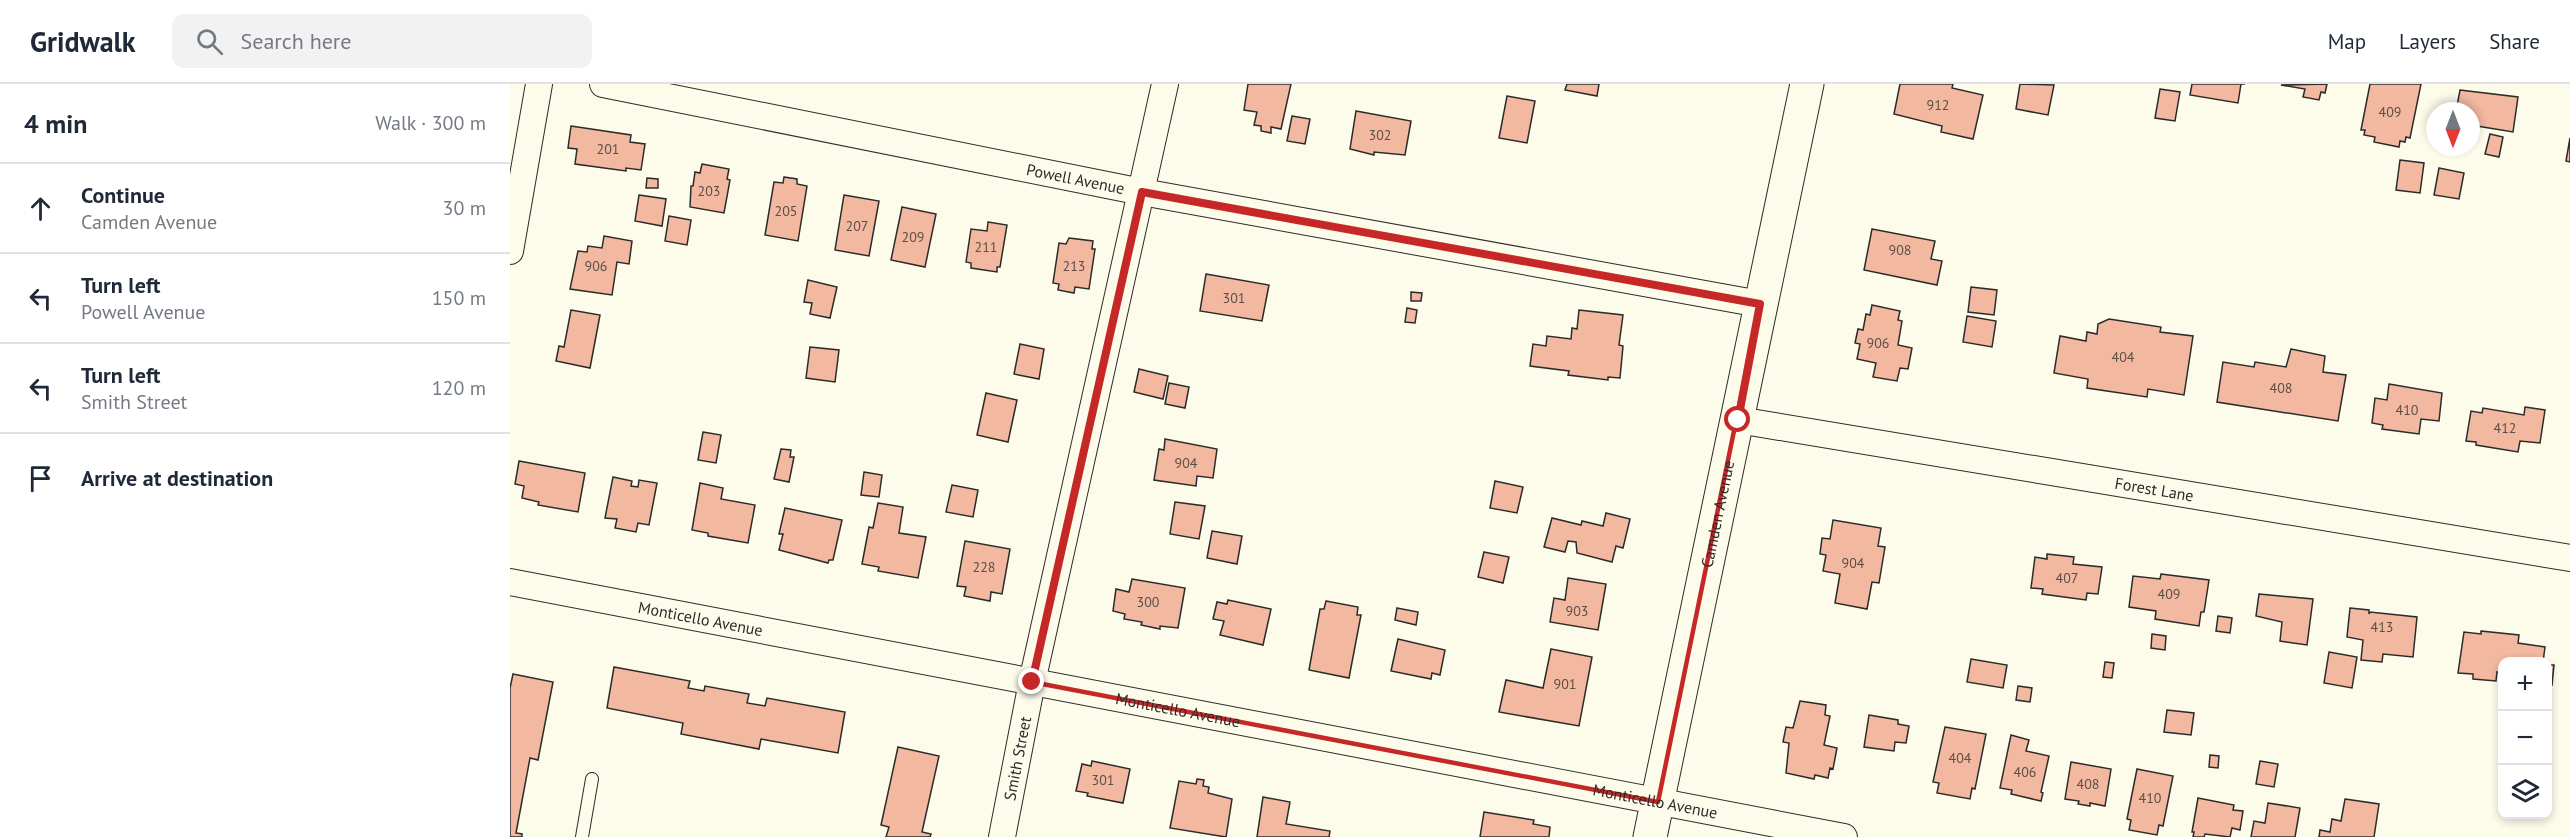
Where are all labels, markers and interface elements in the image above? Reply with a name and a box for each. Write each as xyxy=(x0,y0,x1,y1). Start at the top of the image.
search box xyxy=(172,14,592,68)
text: Gridwalk xyxy=(30,23,136,60)
icon: search xyxy=(193,25,226,58)
text: Search here xyxy=(241,27,352,55)
text: Map xyxy=(2328,28,2366,55)
text: Layers xyxy=(2399,28,2456,55)
text: Share xyxy=(2489,28,2540,55)
house number: 912 xyxy=(1927,96,1949,114)
north arrow xyxy=(2426,102,2480,156)
house number: 409 xyxy=(2379,103,2401,121)
text: 4 min xyxy=(24,107,87,140)
text: Walk · 300 m xyxy=(375,110,486,136)
house number: 302 xyxy=(1369,126,1391,144)
house number: 201 xyxy=(597,140,619,158)
street label: Powell Avenue xyxy=(1025,159,1126,198)
text: Continue xyxy=(81,181,165,209)
house number: 203 xyxy=(698,182,720,200)
icon: ahead xyxy=(24,192,57,225)
text: 30 m xyxy=(443,195,486,221)
house number: 205 xyxy=(775,202,797,220)
text: Camden Avenue xyxy=(81,209,217,235)
house number: 207 xyxy=(846,217,868,235)
house number: 209 xyxy=(902,228,924,246)
house number: 211 xyxy=(975,238,997,256)
house number: 908 xyxy=(1889,241,1911,259)
house number: 906 xyxy=(585,257,607,275)
house number: 213 xyxy=(1063,257,1085,275)
text: Turn left xyxy=(81,271,161,299)
icon: left xyxy=(24,282,57,315)
text: 150 m xyxy=(432,285,486,311)
house number: 301 xyxy=(1223,289,1245,307)
text: Powell Avenue xyxy=(81,299,205,325)
house number: 906 xyxy=(1867,334,1889,352)
house number: 404 xyxy=(2112,348,2135,366)
text: Turn left xyxy=(81,361,161,389)
icon: left xyxy=(24,372,57,405)
text: 120 m xyxy=(432,375,486,401)
house number: 408 xyxy=(2270,379,2292,397)
text: Smith Street xyxy=(81,389,187,415)
house number: 410 xyxy=(2396,401,2419,419)
route start xyxy=(1724,406,1750,432)
house number: 412 xyxy=(2494,419,2516,437)
house number: 904 xyxy=(1175,454,1198,472)
street label: Camden Avenue xyxy=(1696,458,1738,569)
icon: arrive xyxy=(24,462,57,495)
text: Arrive at destination xyxy=(81,464,273,492)
street label: Forest Lane xyxy=(2113,473,2195,505)
house number: 904 xyxy=(1842,554,1865,572)
house number: 228 xyxy=(973,558,995,576)
house number: 407 xyxy=(2056,569,2078,587)
house number: 409 xyxy=(2158,585,2180,603)
house number: 300 xyxy=(1137,593,1160,611)
street label: Monticello Avenue xyxy=(637,597,765,640)
house number: 903 xyxy=(1566,602,1588,620)
house number: 413 xyxy=(2371,618,2393,636)
map controls xyxy=(2498,657,2552,819)
button: + xyxy=(2498,657,2552,711)
route end xyxy=(1018,668,1044,694)
house number: 901 xyxy=(1554,675,1576,693)
street label: Monticello Avenue xyxy=(1114,688,1242,731)
button: − xyxy=(2498,711,2552,765)
street label: Smith Street xyxy=(999,714,1035,802)
house number: 404 xyxy=(1949,749,1972,767)
house number: 406 xyxy=(2014,763,2036,781)
button: layers xyxy=(2498,765,2552,819)
house number: 301 xyxy=(1092,771,1114,789)
house number: 408 xyxy=(2077,775,2099,793)
street label: Monticello Avenue xyxy=(1591,779,1719,823)
house number: 410 xyxy=(2139,789,2162,807)

